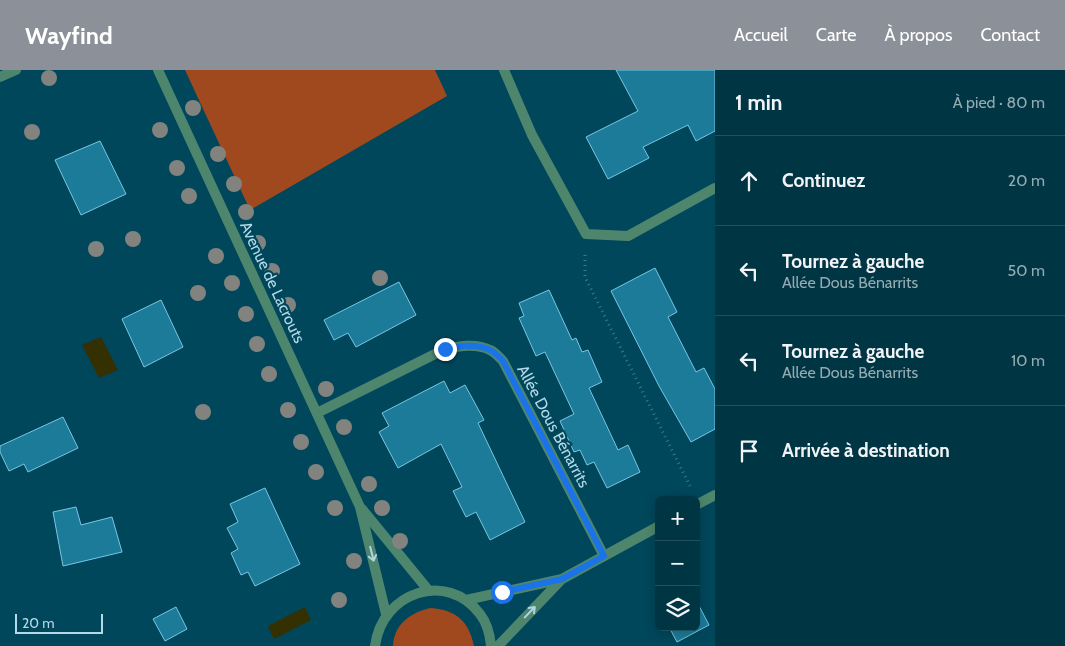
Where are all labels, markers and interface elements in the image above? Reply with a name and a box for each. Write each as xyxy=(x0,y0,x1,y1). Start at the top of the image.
text: Wayfind xyxy=(25,21,113,50)
text: Accueil xyxy=(734,24,788,46)
text: Carte xyxy=(816,24,856,46)
text: À propos xyxy=(884,24,952,46)
text: Contact xyxy=(980,24,1040,46)
text: 1 min xyxy=(735,90,782,115)
text: À pied · 80 m xyxy=(953,93,1045,112)
icon: ahead xyxy=(735,167,763,195)
text: Continuez xyxy=(782,169,865,192)
text: 20 m xyxy=(1008,171,1045,190)
street label: Avenue de Lacrouts xyxy=(236,218,309,346)
text: Tournez à gauche xyxy=(782,250,924,273)
icon: left xyxy=(735,257,763,285)
text: 50 m xyxy=(1008,261,1045,280)
text: Allée Dous Bénarrits xyxy=(782,273,918,292)
route end xyxy=(434,338,457,361)
text: Tournez à gauche xyxy=(782,340,924,363)
icon: left xyxy=(735,347,763,375)
text: 10 m xyxy=(1011,351,1045,370)
street label: Allée Dous Bénarrits xyxy=(513,362,594,491)
text: Allée Dous Bénarrits xyxy=(782,363,918,382)
icon: arrive xyxy=(735,437,763,465)
text: Arrivée à destination xyxy=(782,439,950,462)
map controls xyxy=(655,496,700,631)
button: + xyxy=(655,496,700,541)
button: − xyxy=(655,541,700,586)
one-way arrow xyxy=(368,546,377,562)
route start xyxy=(491,581,514,604)
button: layers xyxy=(655,586,700,631)
one-way arrow xyxy=(524,606,536,619)
scale bar xyxy=(15,611,102,634)
text: 20 m xyxy=(22,614,55,632)

